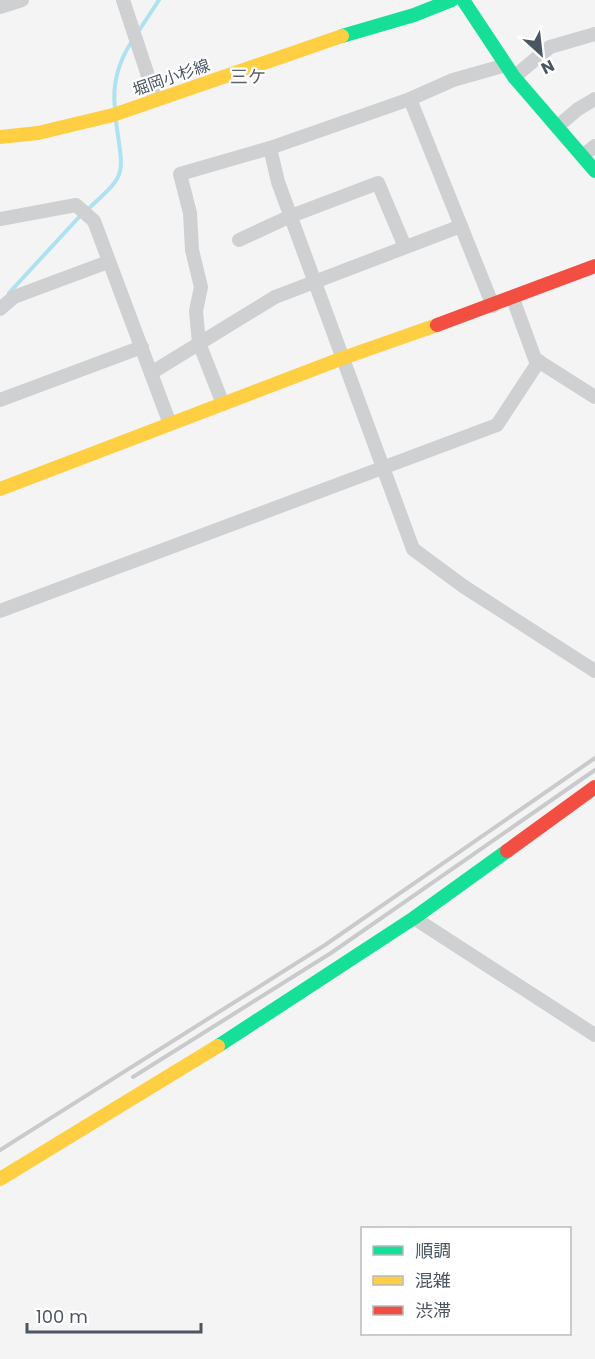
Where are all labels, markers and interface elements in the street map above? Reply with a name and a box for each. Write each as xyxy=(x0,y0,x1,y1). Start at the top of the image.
north arrow xyxy=(511,24,571,84)
street label: 堀岡小杉線 xyxy=(130,54,213,101)
text: N xyxy=(537,54,558,80)
district label: 三ケ xyxy=(230,64,266,89)
legend xyxy=(361,1227,571,1335)
text: 順調 xyxy=(415,1238,451,1263)
text: 混雑 xyxy=(415,1268,451,1293)
scale bar xyxy=(27,1296,201,1334)
text: 渋滞 xyxy=(415,1298,451,1323)
text: 100 m xyxy=(36,1304,88,1329)

